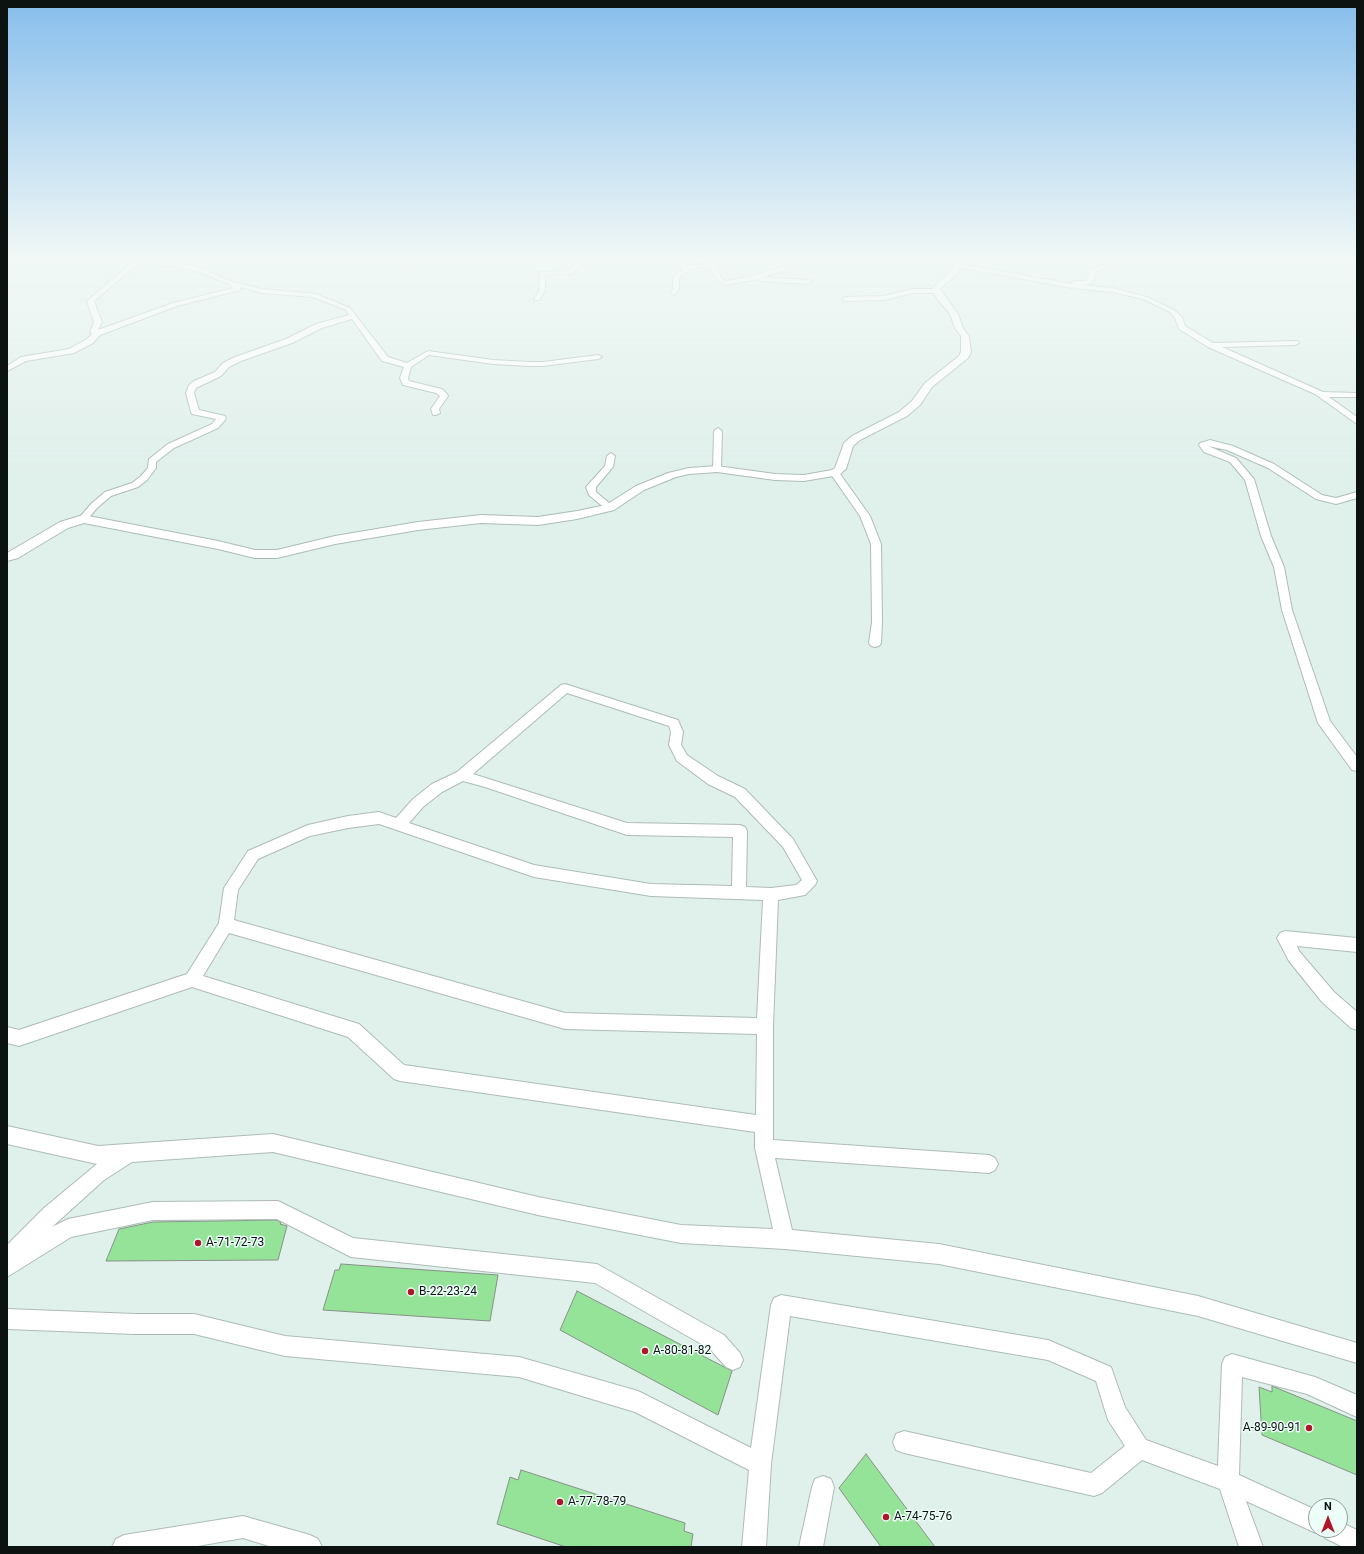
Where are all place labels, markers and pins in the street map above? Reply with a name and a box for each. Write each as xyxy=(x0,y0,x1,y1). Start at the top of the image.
place label: A-71-72-73 xyxy=(206,1236,264,1250)
marker: A-71-72-73 xyxy=(193,1238,203,1248)
place label: B-22-23-24 xyxy=(419,1285,477,1299)
marker: B-22-23-24 xyxy=(406,1287,416,1297)
place label: A-80-81-82 xyxy=(653,1344,711,1358)
marker: A-80-81-82 xyxy=(640,1346,650,1356)
place label: A-89-90-91 xyxy=(1243,1421,1301,1435)
marker: A-89-90-91 xyxy=(1304,1423,1314,1433)
place label: A-77-78-79 xyxy=(568,1495,626,1509)
marker: A-77-78-79 xyxy=(555,1497,565,1507)
place label: A-74-75-76 xyxy=(894,1510,952,1524)
marker: A-74-75-76 xyxy=(881,1512,891,1522)

